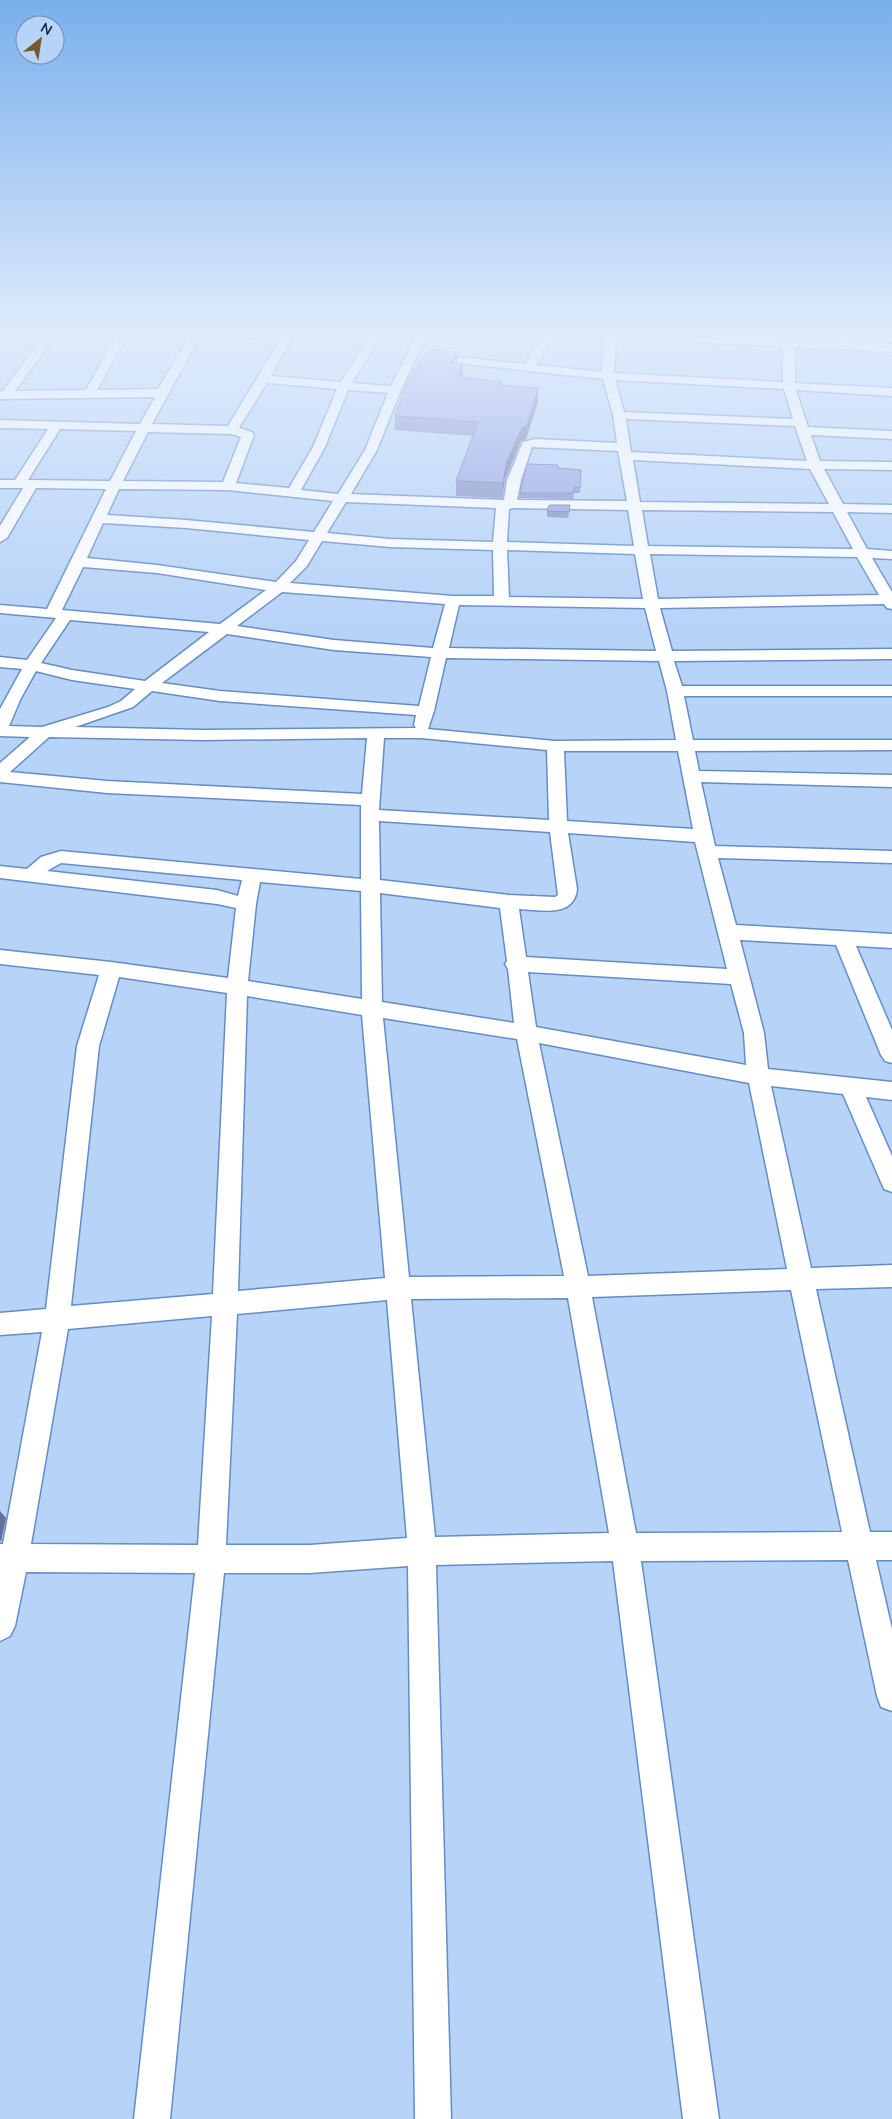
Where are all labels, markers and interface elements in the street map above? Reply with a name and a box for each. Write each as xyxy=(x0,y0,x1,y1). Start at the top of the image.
north arrow xyxy=(15,15,65,65)
text: N xyxy=(37,18,56,40)

